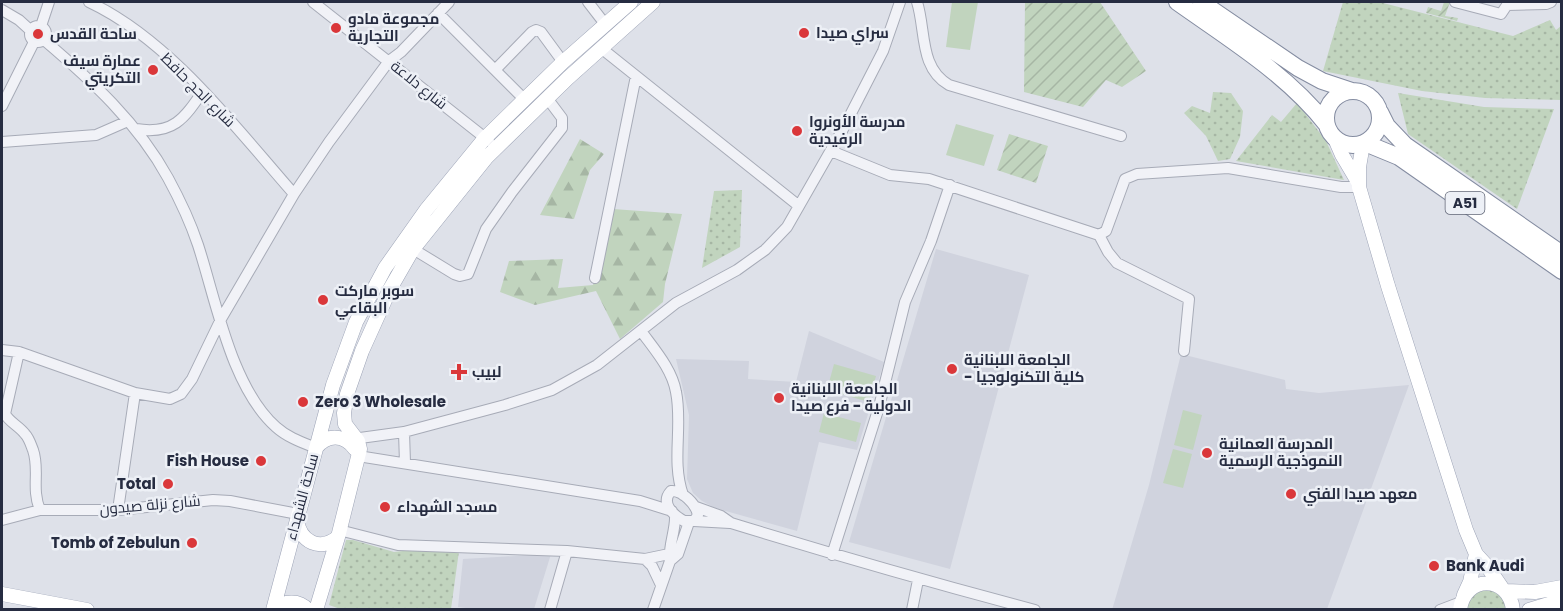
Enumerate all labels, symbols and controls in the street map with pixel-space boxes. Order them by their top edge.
place label: مجموعة مادو التجارية [348,8,439,46]
marker: مجموعة مادو التجارية [329,21,343,35]
place label: سراي صيدا [816,22,889,45]
place label: ساحة القدس [50,23,137,44]
marker: سراي صيدا [797,26,811,40]
marker: ساحة القدس [31,27,45,41]
street label: شارع الحج حافظ [156,48,240,132]
place label: عمارة سيف التكريتي [63,50,141,90]
street label: شارع دلاعة [386,55,452,115]
marker: عمارة سيف التكريتي [146,63,160,77]
place label: مدرسة الأونروا الرفيدية [809,111,905,149]
marker: مدرسة الأونروا الرفيدية [790,124,804,138]
road number: A51 [1446,192,1484,214]
place label: سوبر ماركت البقاعي [335,280,414,320]
marker: سوبر ماركت البقاعي [316,293,330,307]
place label: الجامعة اللبنانية - كلية التكنولوجيا [964,349,1084,387]
place label: لبيب [472,361,501,382]
marker: الجامعة اللبنانية - كلية التكنولوجيا [945,362,959,376]
marker: لبيب [450,363,468,381]
place label: الجامعة اللبنانية الدولية - فرع صيدا [791,378,911,416]
place label: Zero 3 Wholesale [315,391,446,412]
marker: الجامعة اللبنانية الدولية - فرع صيدا [772,391,786,405]
marker: Zero 3 Wholesale [296,395,310,409]
place label: المدرسة العمانية النموذجية الرسمية [1219,433,1343,471]
marker: المدرسة العمانية النموذجية الرسمية [1200,446,1214,460]
place label: Fish House [166,450,249,471]
street label: ساحة الشهداء [280,451,323,543]
marker: Fish House [254,454,268,468]
place label: Total [117,473,156,494]
marker: Total [161,477,175,491]
place label: معهد صيدا الفني [1303,483,1417,506]
marker: معهد صيدا الفني [1284,487,1298,501]
street label: شارع نزلة صيدون [99,490,201,520]
place label: مسجد الشهداء [397,496,497,517]
marker: مسجد الشهداء [378,500,392,514]
place label: Tomb of Zebulun [51,532,180,553]
marker: Tomb of Zebulun [185,536,199,550]
place label: Bank Audi [1446,555,1524,576]
marker: Bank Audi [1427,559,1441,573]

